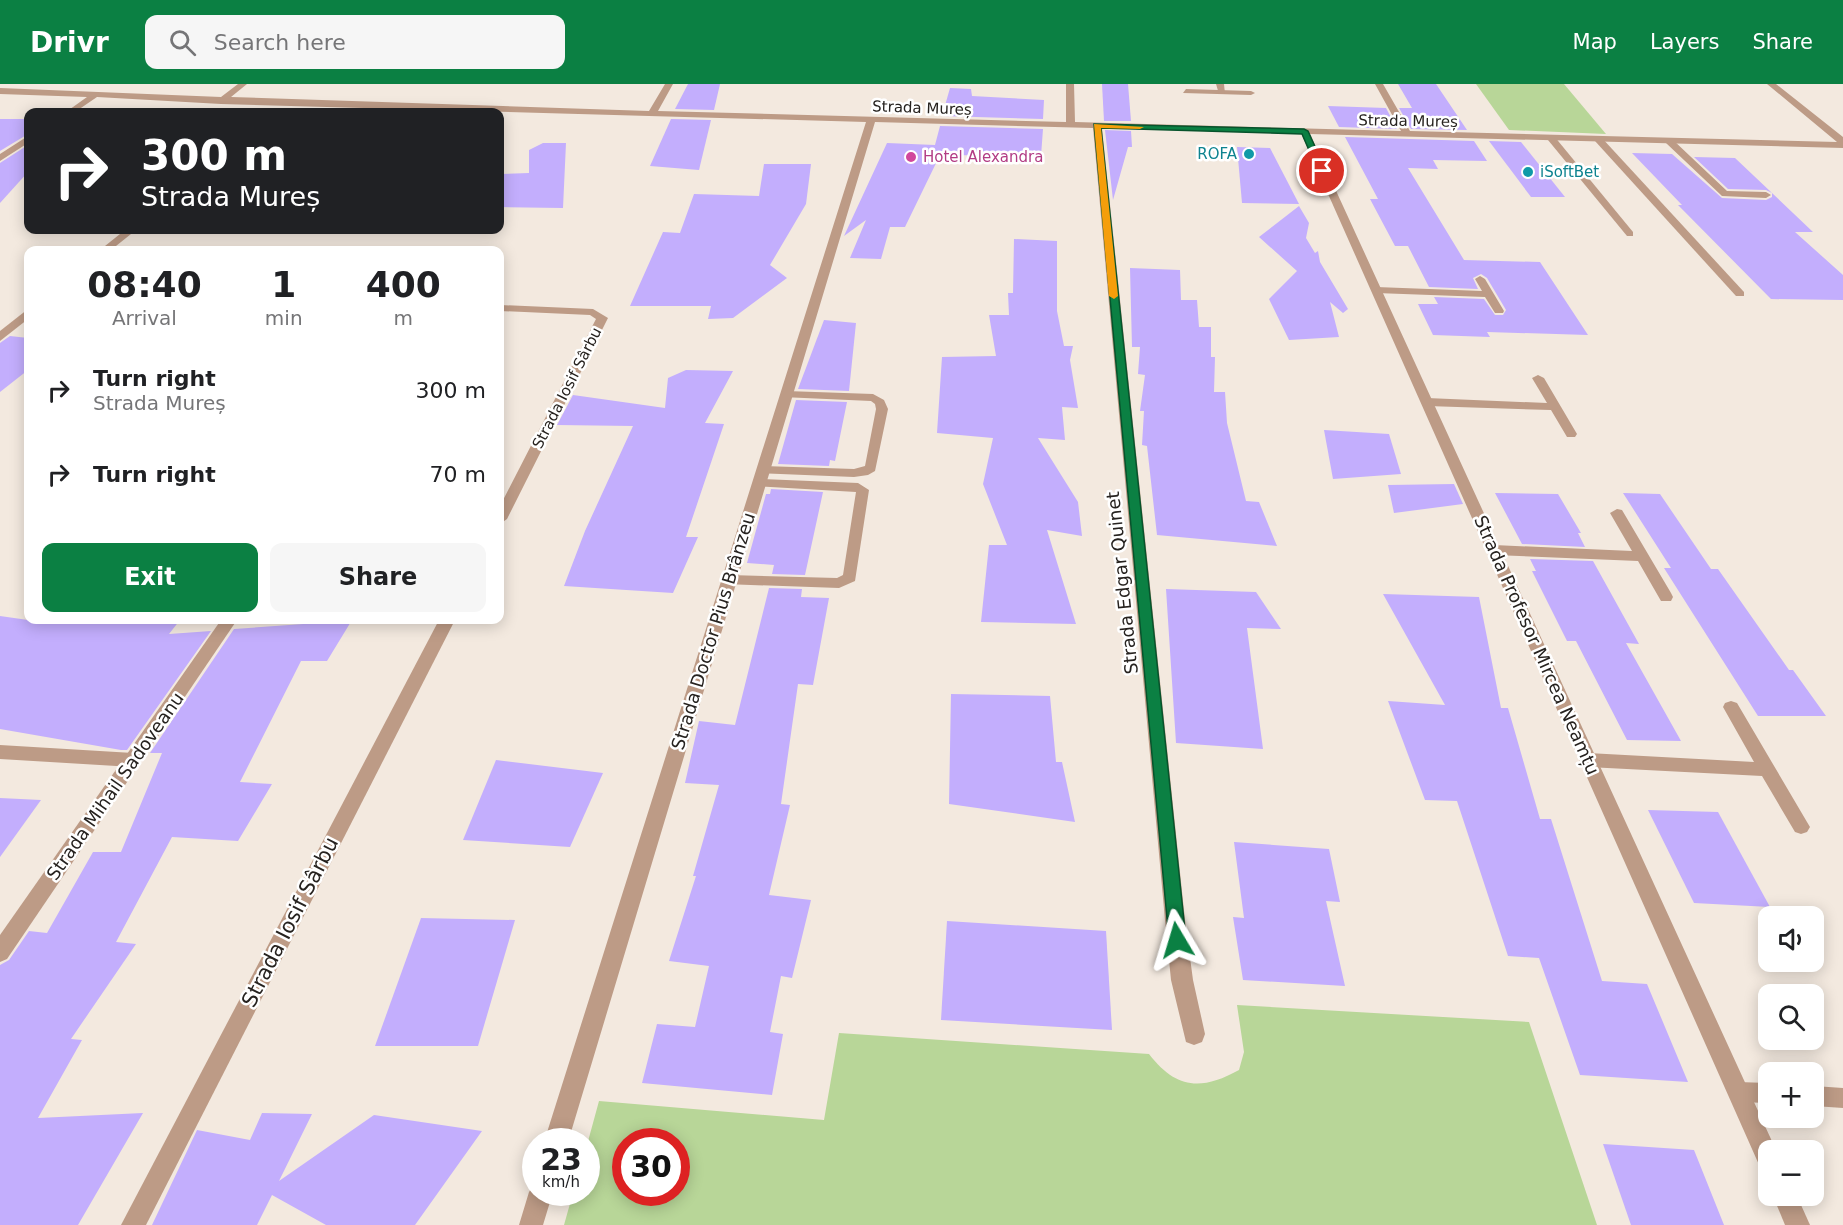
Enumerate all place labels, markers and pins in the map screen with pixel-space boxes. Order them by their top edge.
place label: ROFA [1197,145,1238,163]
pin [1296,145,1347,196]
marker: ROFA [1242,147,1256,161]
place label: Hotel Alexandra [923,148,1043,166]
marker: Hotel Alexandra [904,150,918,164]
place label: iSoftBet [1540,163,1599,181]
marker: iSoftBet [1521,165,1535,179]

